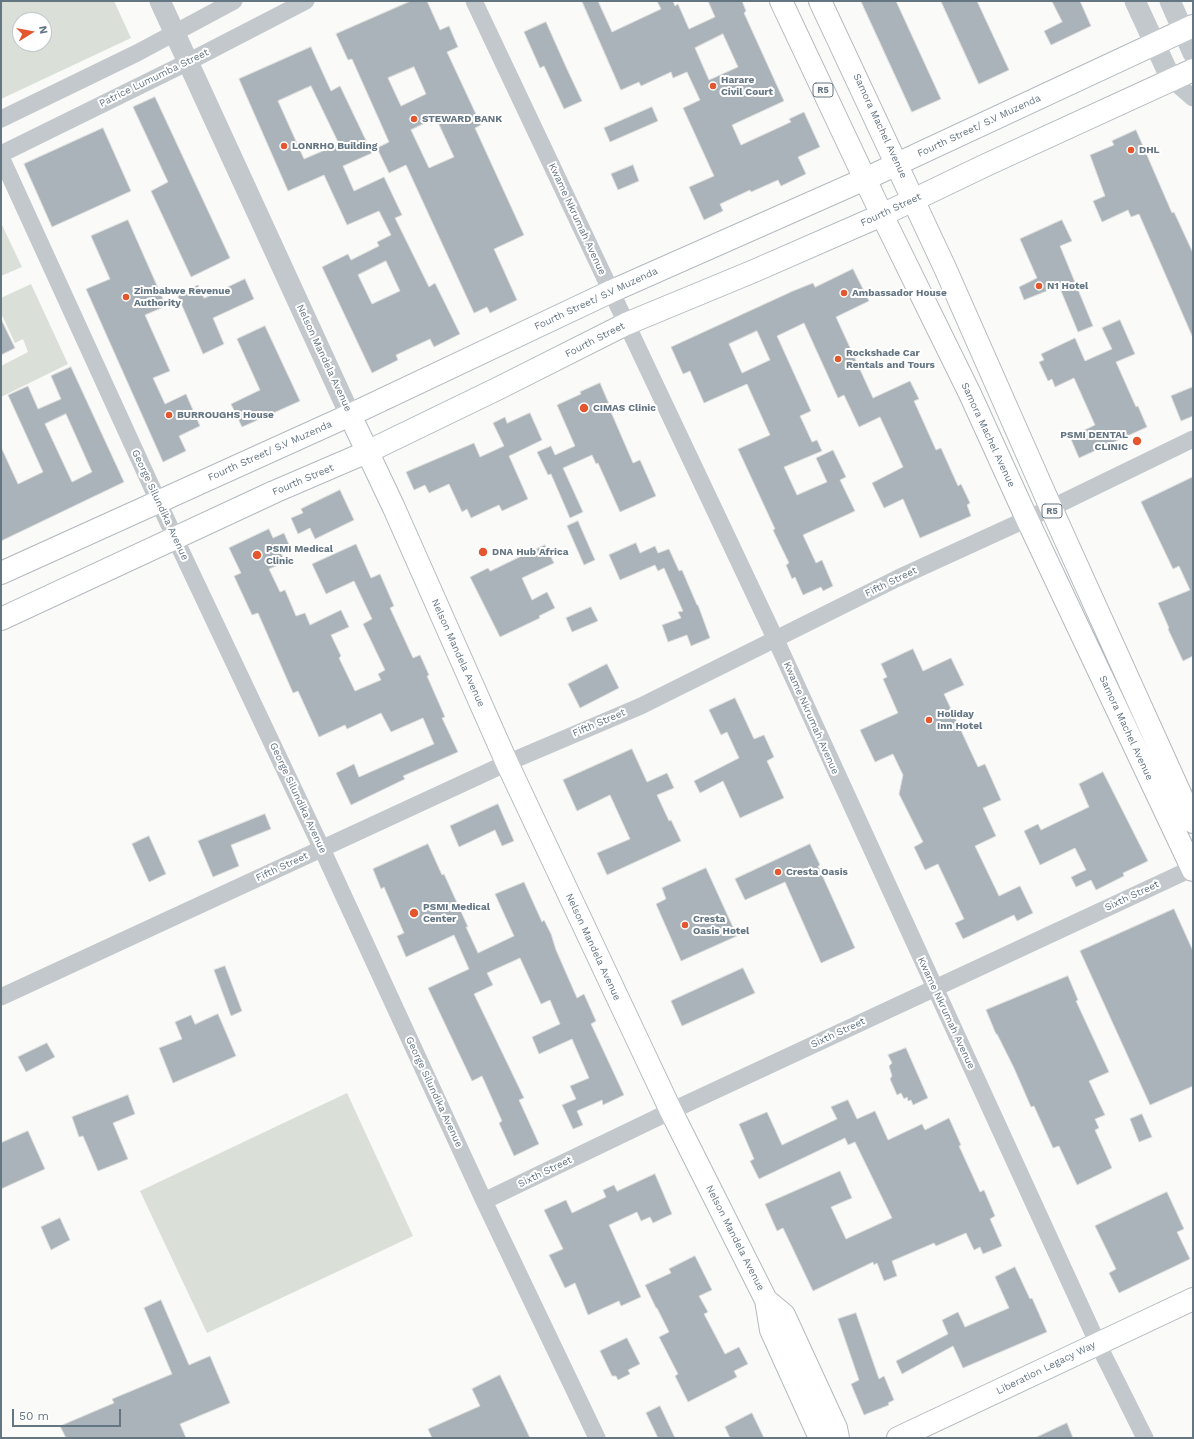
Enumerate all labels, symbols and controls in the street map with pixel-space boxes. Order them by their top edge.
north arrow [12,12,52,52]
text: N [36,25,50,35]
street label: Patrice Lumumba Street [97,46,211,110]
street label: Samora Machel Avenue [850,72,910,180]
place label: Harare Civil Court [721,74,773,98]
marker: Harare Civil Court [708,81,718,91]
road number: R5 [813,83,833,97]
street label: Fourth Street/ S.V Muzenda [915,92,1043,160]
place label: STEWARD BANK [422,113,502,125]
marker: STEWARD BANK [409,114,419,124]
place label: LONRHO Building [292,140,377,152]
marker: LONRHO Building [279,141,289,151]
place label: DHL [1139,144,1160,156]
marker: DHL [1126,145,1136,155]
street label: Kwame Nkrumah Avenue [546,161,608,277]
street label: Fourth Street [859,191,923,229]
street label: Fourth Street/ S.V Muzenda [532,265,660,333]
place label: N1 Hotel [1047,280,1088,292]
marker: N1 Hotel [1034,281,1044,291]
place label: Zimbabwe Revenue Authority [134,285,230,308]
place label: Ambassador House [852,287,947,299]
marker: Ambassador House [839,288,849,298]
marker: Zimbabwe Revenue Authority [121,292,131,302]
street label: Nelson Mandela Avenue [294,303,354,413]
street label: Fourth Street [563,320,627,360]
place label: Rockshade Car Rentals and Tours [846,347,935,370]
marker: Rockshade Car Rentals and Tours [833,354,843,364]
street label: Samora Machel Avenue [958,381,1018,489]
marker: CIMAS Clinic [578,402,590,414]
place label: CIMAS Clinic [593,402,656,414]
place label: BURROUGHS House [177,409,274,421]
marker: BURROUGHS House [164,410,174,420]
street label: Fourth Street/ S.V Muzenda [206,418,334,484]
place label: PSMI DENTAL CLINIC [1060,429,1128,452]
marker: PSMI DENTAL CLINIC [1131,435,1143,447]
street label: George Silundika Avenue [129,448,191,562]
street label: Fourth Street [271,462,335,498]
road number: R5 [1042,504,1062,518]
place label: PSMI Medical Clinic [266,543,333,566]
marker: DNA Hub Africa [477,546,489,558]
place label: DNA Hub Africa [492,546,568,558]
marker: PSMI Medical Clinic [251,549,263,561]
street label: Fifth Street [863,564,919,600]
street label: Nelson Mandela Avenue [429,597,487,709]
street label: Kwame Nkrumah Avenue [781,660,841,776]
street label: Samora Machel Avenue [1096,674,1156,782]
street label: Fifth Street [571,707,627,739]
place label: Holiday Inn Hotel [937,708,982,732]
marker: Holiday Inn Hotel [924,715,934,725]
street label: George Silundika Avenue [267,741,329,855]
street label: Fifth Street [254,850,310,884]
place label: Cresta Oasis [786,866,848,878]
marker: Cresta Oasis [773,867,783,877]
street label: Sixth Street [1103,878,1161,914]
street label: Nelson Mandela Avenue [563,892,623,1002]
place label: PSMI Medical Center [423,901,490,924]
marker: PSMI Medical Center [408,907,420,919]
place label: Cresta Oasis Hotel [693,913,749,936]
marker: Cresta Oasis Hotel [680,920,690,930]
street label: Kwame Nkrumah Avenue [915,955,977,1071]
street label: Sixth Street [809,1015,867,1051]
street label: George Silundika Avenue [403,1035,465,1149]
street label: Sixth Street [516,1154,574,1190]
street label: Nelson Mandela Avenue [703,1183,767,1293]
street label: Liberation Legacy Way [994,1339,1098,1397]
scale bar [14,1401,123,1427]
text: 50 m [19,1409,49,1423]

